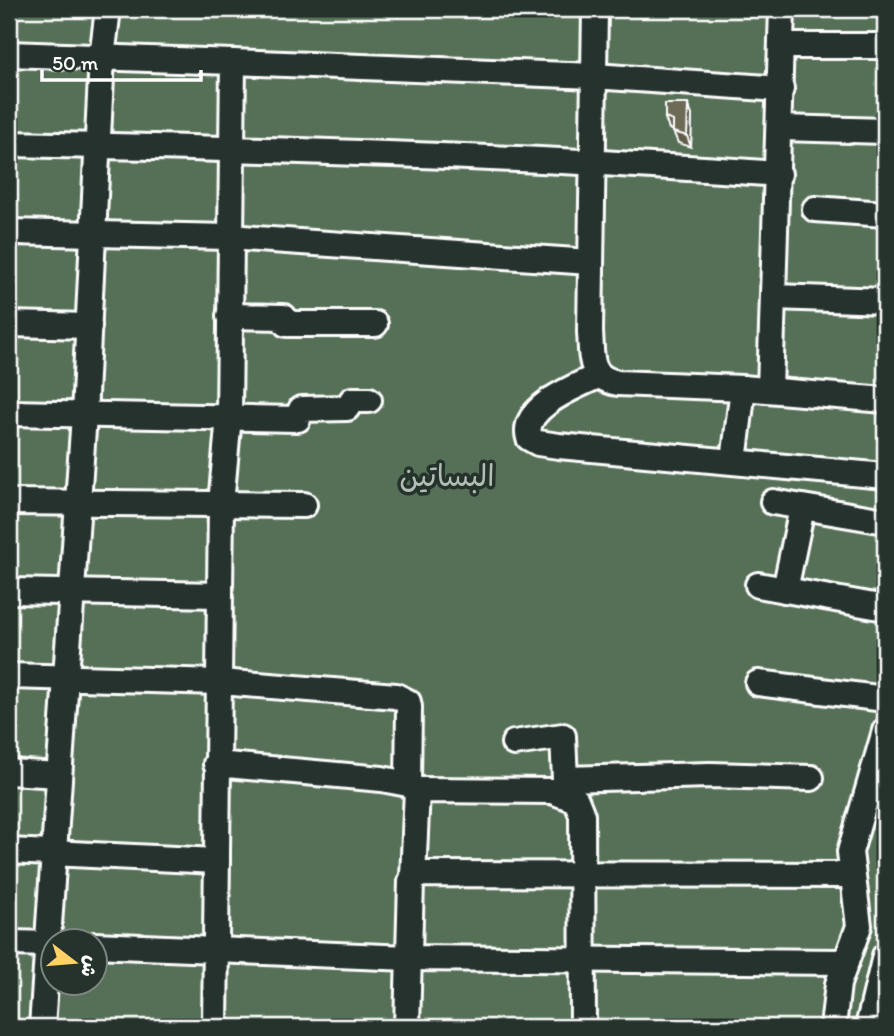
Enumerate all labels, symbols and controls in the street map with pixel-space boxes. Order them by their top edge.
scale bar [42,38,201,82]
text: 50 m [52,50,99,75]
park label: البساتين [399,457,495,494]
north arrow [38,928,108,998]
text: ش [76,953,104,980]

